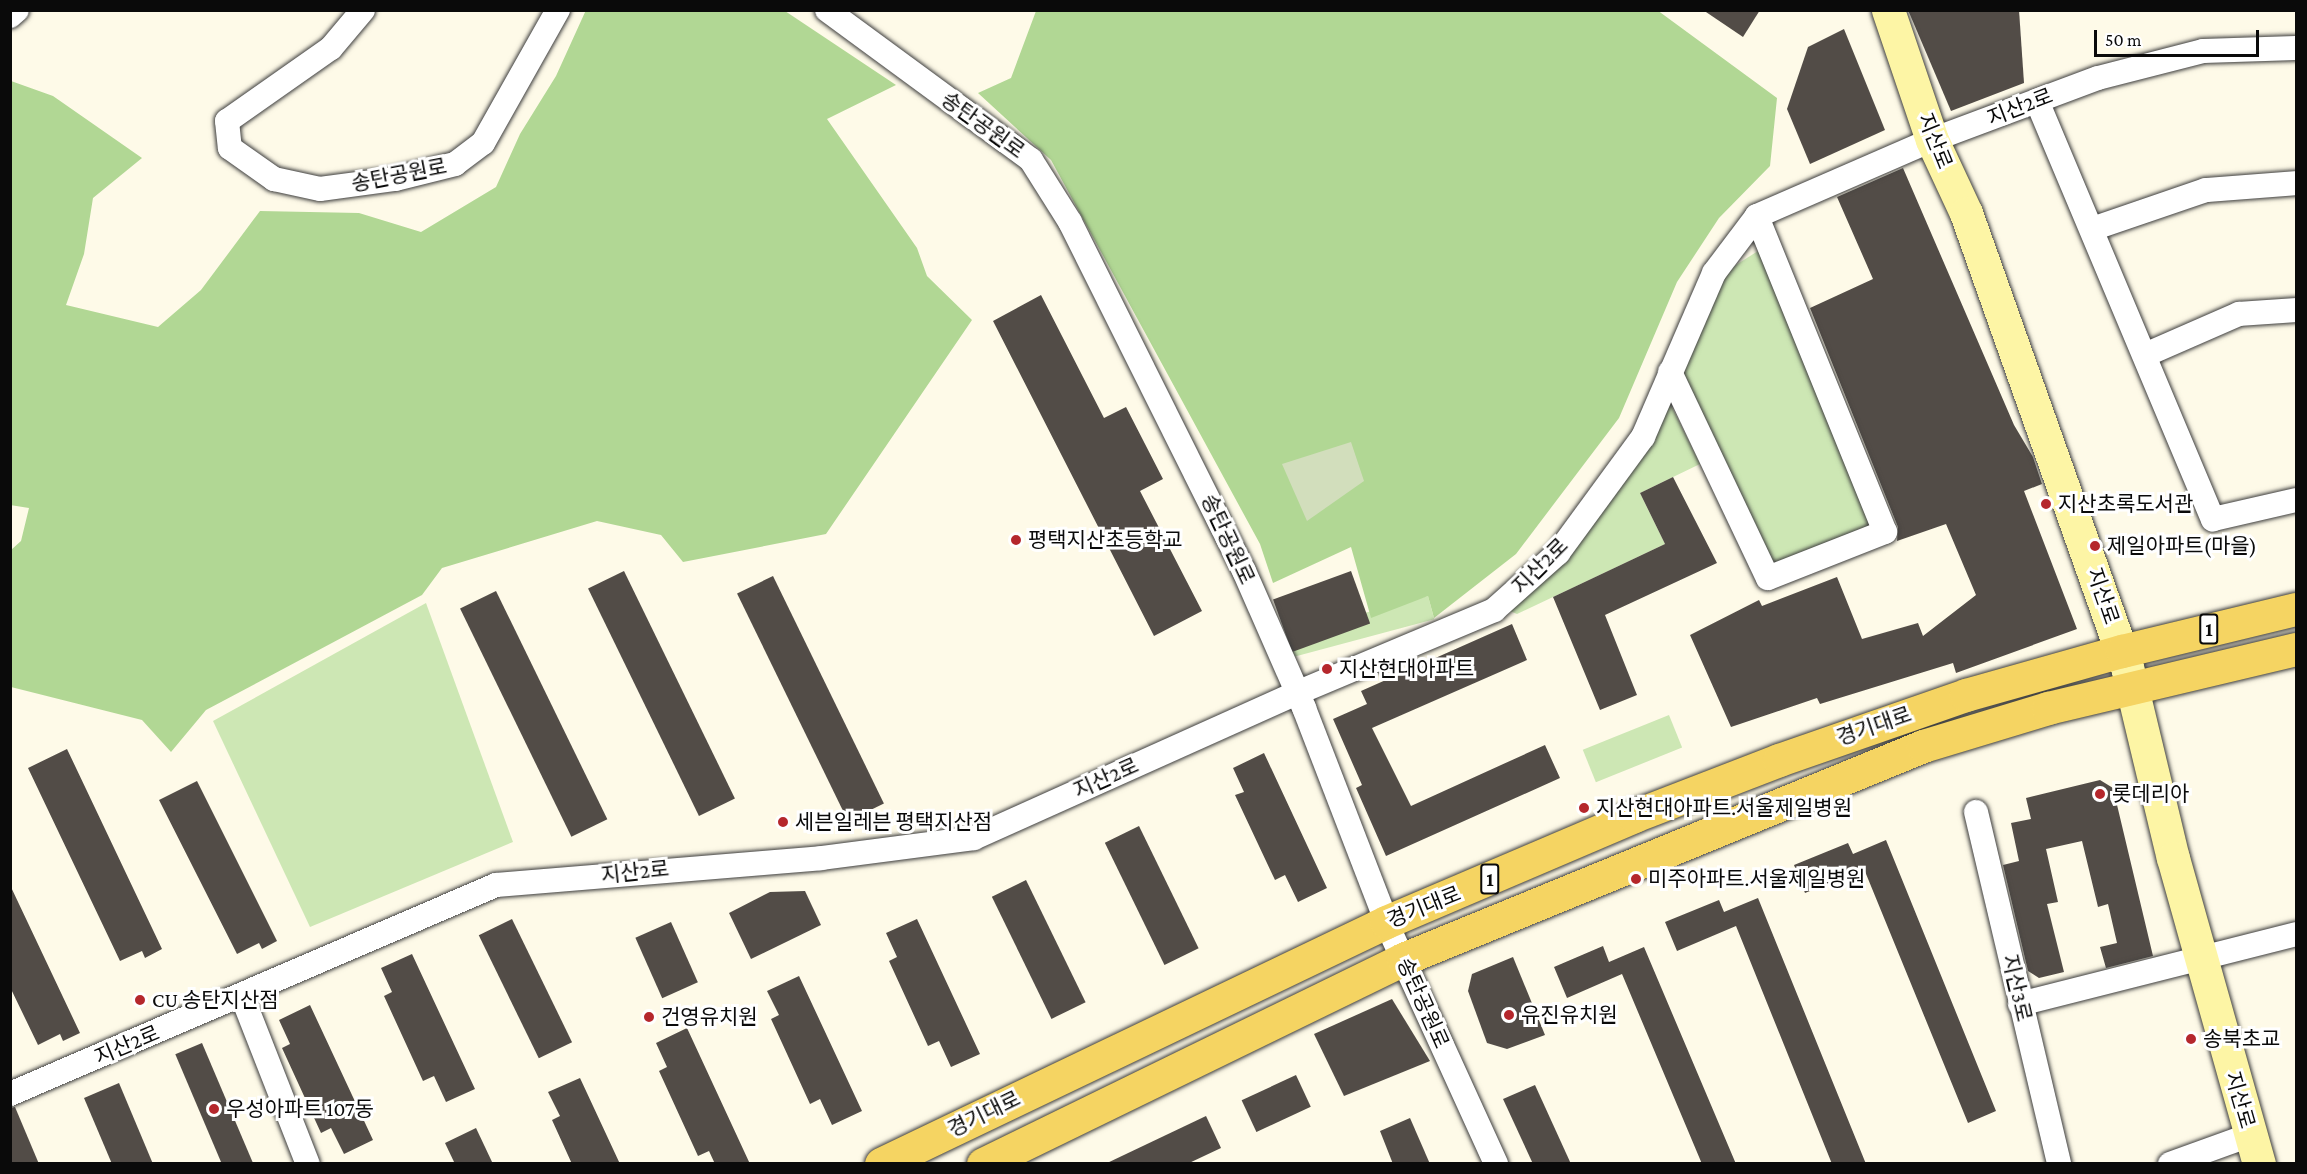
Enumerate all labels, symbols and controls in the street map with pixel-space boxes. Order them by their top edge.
scale bar [2097,18,2262,56]
text: 50 m [2105,30,2142,50]
street label: 지산2로 [1984,83,2056,131]
street label: 송탄공원로 [937,86,1029,164]
street label: 지산로 [1912,109,1958,173]
street label: 송탄공원로 [349,153,449,197]
street label: 송탄공원로 [1196,490,1260,588]
place label: 지산초록도서관 [2058,491,2193,517]
marker: 지산초록도서관 [2039,497,2053,511]
place label: 평택지산초등학교 [1028,527,1183,553]
marker: 평택지산초등학교 [1009,533,1023,547]
street label: 지산2로 [1507,533,1573,599]
place label: 제일아파트(마을) [2107,533,2257,559]
marker: 제일아파트(마을) [2088,539,2102,553]
street label: 지산로 [2082,564,2124,628]
road number: 1 [2198,612,2220,646]
place label: 지산현대아파트 [1339,656,1474,682]
marker: 지산현대아파트 [1320,662,1334,676]
street label: 경기대로 [1833,702,1915,750]
street label: 지산2로 [1070,753,1142,803]
place label: 롯데리아 [2112,781,2189,807]
marker: 롯데리아 [2093,787,2107,801]
place label: 지산현대아파트.서울제일병원 [1596,795,1852,821]
marker: 지산현대아파트.서울제일병원 [1577,801,1591,815]
place label: 세븐일레븐 평택지산점 [795,809,992,835]
marker: 세븐일레븐 평택지산점 [776,815,790,829]
street label: 지산2로 [600,856,670,888]
road number: 1 [1480,862,1500,896]
place label: 미주아파트.서울제일병원 [1648,866,1865,892]
marker: 미주아파트.서울제일병원 [1629,872,1643,886]
street label: 경기대로 [1383,881,1465,933]
street label: 지산3로 [1997,952,2037,1024]
street label: 송탄공원로 [1392,954,1454,1052]
place label: CU 송탄지산점 [152,987,279,1013]
marker: CU 송탄지산점 [133,993,147,1007]
place label: 유진유치원 [1521,1002,1618,1028]
place label: 건영유치원 [661,1004,758,1030]
marker: 유진유치원 [1502,1008,1516,1022]
marker: 건영유치원 [642,1010,656,1024]
street label: 지산2로 [91,1020,163,1070]
place label: 송북초교 [2203,1026,2280,1052]
marker: 송북초교 [2184,1032,2198,1046]
street label: 지산로 [2220,1069,2260,1131]
street label: 경기대로 [944,1086,1024,1142]
place label: 우성아파트 107동 [226,1096,374,1122]
marker: 우성아파트 107동 [207,1102,221,1116]

